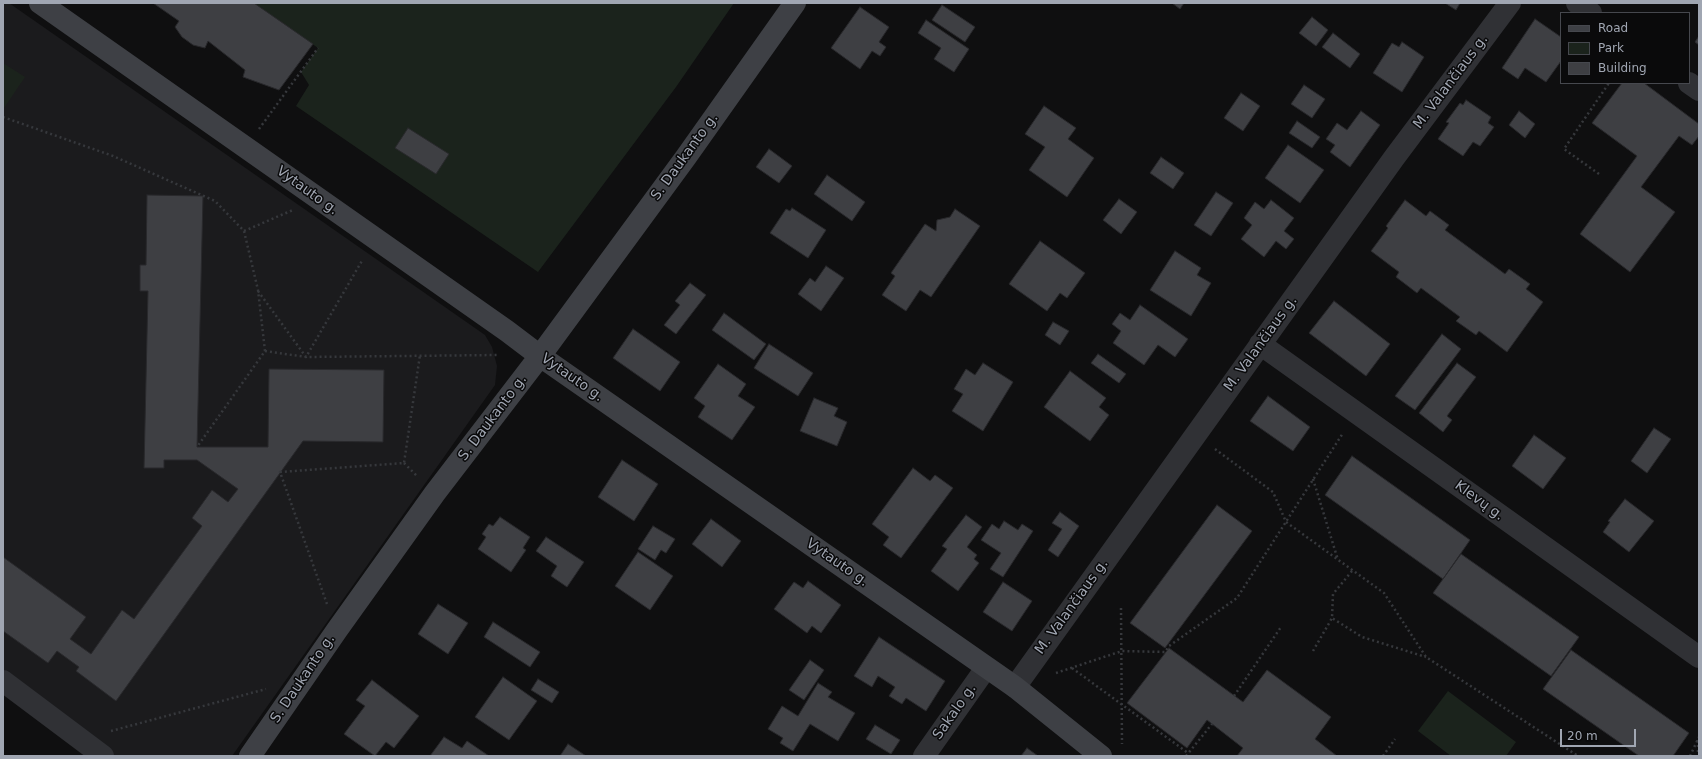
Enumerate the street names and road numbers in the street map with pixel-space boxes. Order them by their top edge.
street label: M. Valančiaus g. [1410,32,1492,132]
street label: S. Daukanto g. [648,110,722,204]
street label: Vytauto g. [273,163,341,219]
street label: M. Valančiaus g. [1221,293,1301,395]
street label: Vytauto g. [538,350,606,406]
street label: S. Daukanto g. [455,372,531,464]
street label: Klevų g. [1451,478,1507,524]
street label: Vytauto g. [803,535,871,591]
street label: M. Valančiaus g. [1032,556,1112,658]
street label: S. Daukanto g. [267,632,339,726]
street label: Sakalo g. [930,681,980,743]

